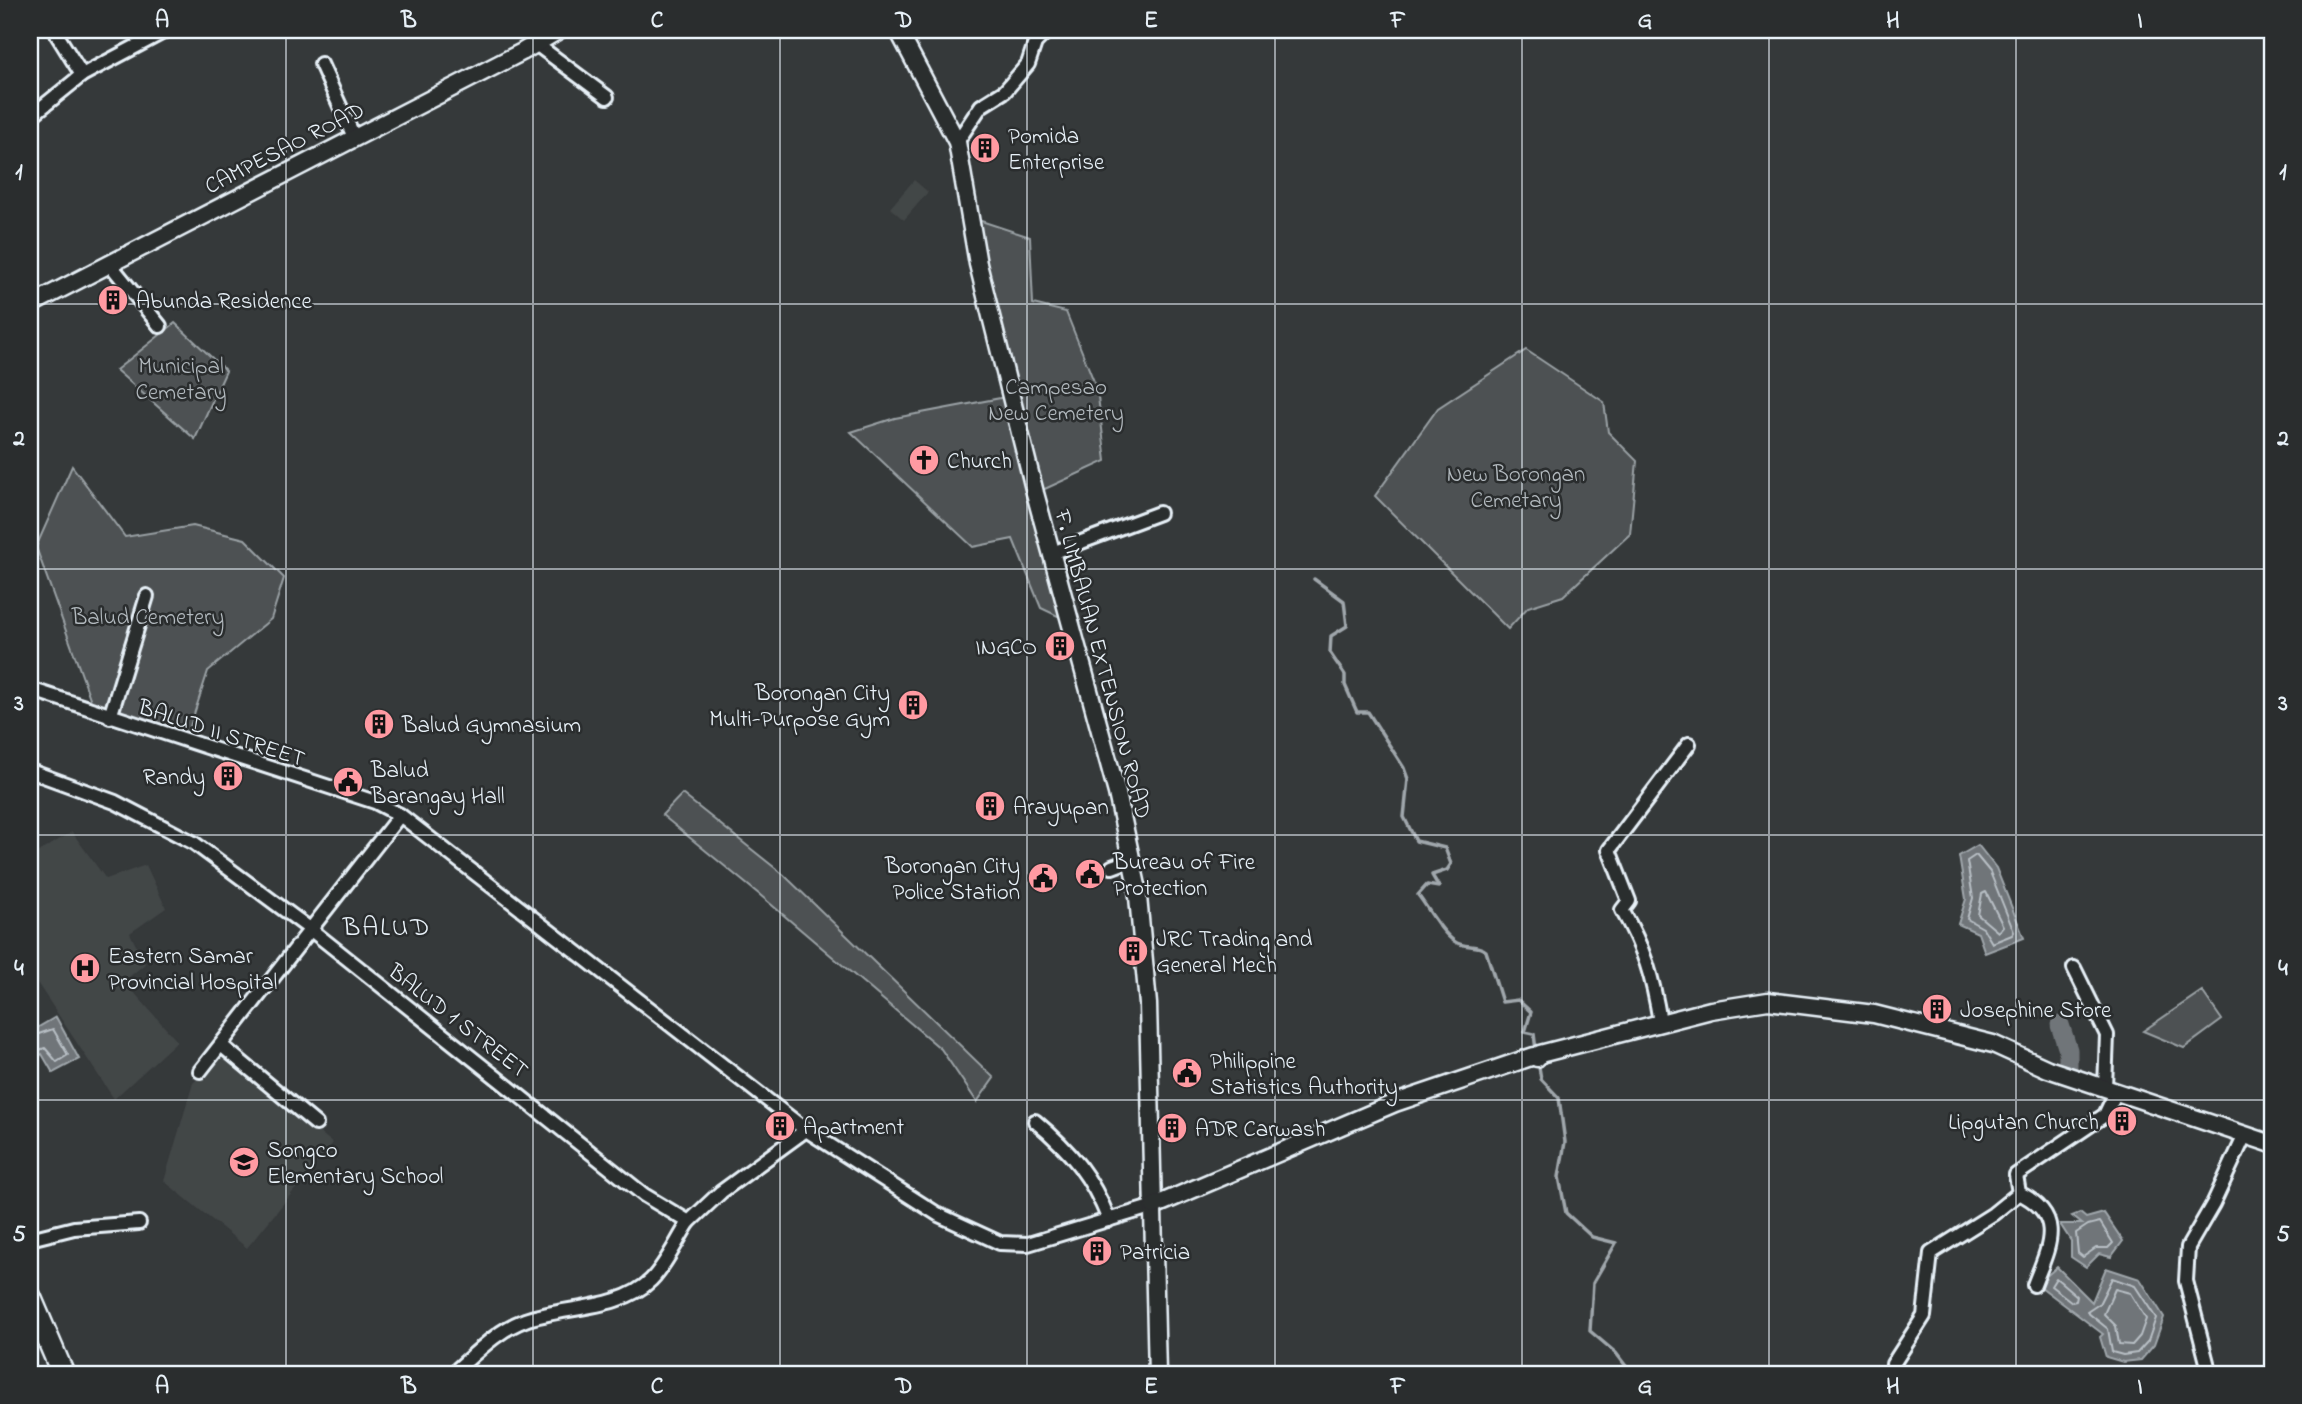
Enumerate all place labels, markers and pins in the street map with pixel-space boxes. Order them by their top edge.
place label: Pomida Enterprise [1008,121,1105,180]
building icon: Pomida Enterprise [968,131,1002,165]
building icon: Abunda Residence [96,283,130,317]
place label: Abunda Residence [136,286,312,319]
church icon: Church [907,443,941,477]
place label: Church [947,446,1012,479]
building icon: INGCO [1043,629,1077,663]
place label: INGCO [975,632,1037,665]
place label: Borongan City Multi-Purpose Gym [709,678,890,739]
building icon: Borongan City Multi-Purpose Gym [896,688,930,722]
building icon: Balud Gymnasium [362,707,396,741]
place label: Balud Gymnasium [401,710,581,745]
place label: Balud Barangay Hall [370,755,505,816]
building icon: Randy [211,759,245,793]
place label: Randy [143,762,205,797]
public building icon: Balud Barangay Hall [331,765,365,799]
building icon: Arayupan [973,789,1007,823]
place label: Arayupan [1013,792,1109,827]
place label: Bureau of Fire Protection [1112,847,1256,906]
place label: Borongan City Police Station [884,851,1020,910]
public building icon: Bureau of Fire Protection [1073,857,1107,891]
public building icon: Borongan City Police Station [1026,861,1060,895]
place label: JRC Trading and General Mech [1156,924,1313,983]
building icon: JRC Trading and General Mech [1116,934,1150,968]
place label: Eastern Samar Provincial Hospital [108,941,277,1000]
hospital icon: Eastern Samar Provincial Hospital [68,951,102,985]
building icon: Josephine Store [1920,992,1954,1026]
place label: Josephine Store [1960,995,2112,1028]
place label: Philippine Statistics Authority [1210,1046,1398,1107]
public building icon: Philippine Statistics Authority [1170,1056,1204,1090]
building icon: Lipgutan Church [2105,1104,2139,1138]
place label: Lipgutan Church [1948,1107,2099,1141]
building icon: Apartment [763,1109,797,1143]
building icon: ADR Carwash [1155,1111,1189,1145]
place label: Apartment [803,1112,904,1145]
place label: ADR Carwash [1195,1114,1325,1147]
place label: Songco Elementary School [267,1135,443,1196]
school or university icon: Songco Elementary School [227,1145,261,1179]
building icon: Patricia [1080,1234,1114,1268]
place label: Patricia [1120,1237,1190,1270]

